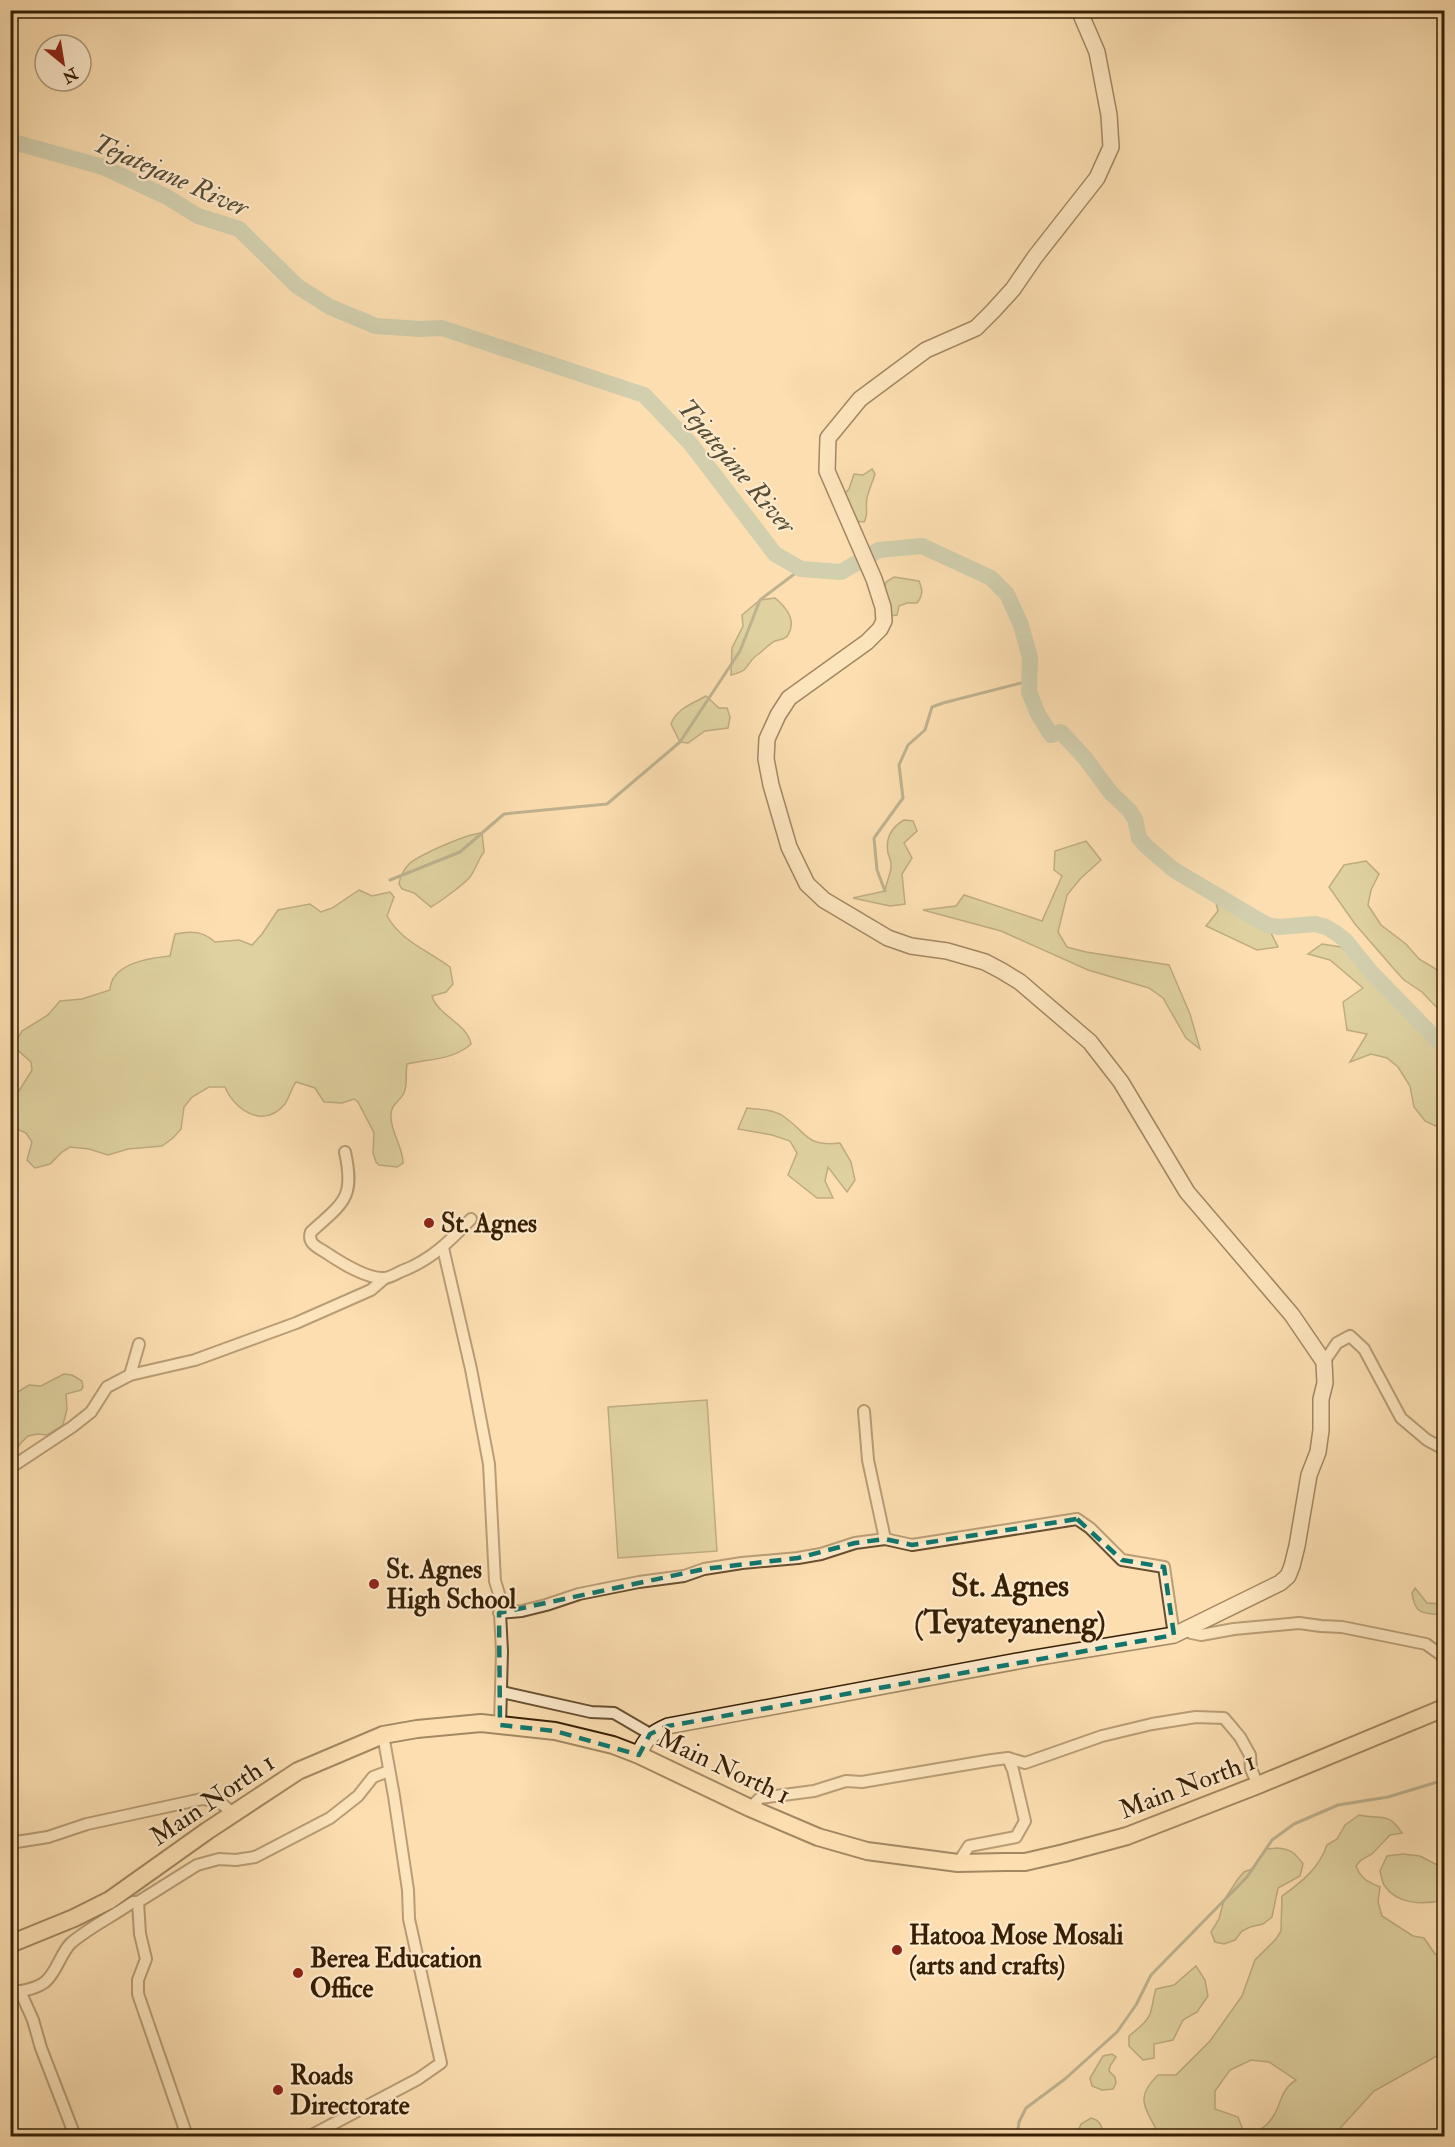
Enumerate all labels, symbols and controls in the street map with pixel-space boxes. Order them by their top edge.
north arrow [33,33,93,93]
text: N [58,62,82,88]
water label: Tejatejane River [88,127,255,225]
water label: Tejatejane River [670,392,804,542]
place label: St. Agnes [441,1208,537,1241]
marker: St. Agnes [422,1216,436,1230]
place label: St. Agnes High School [386,1554,517,1617]
district label: St. Agnes (Teyateyaneng) [914,1566,1106,1643]
marker: St. Agnes High School [367,1577,381,1591]
street label: Main North 1 [652,1722,795,1812]
street label: Main North 1 [1115,1745,1260,1827]
street label: Main North 1 [144,1747,281,1853]
place label: Hatooa Mose Mosali (arts and crafts) [909,1920,1123,1982]
place label: Berea Education Office [310,1943,482,2005]
marker: Hatooa Mose Mosali (arts and crafts) [890,1943,904,1957]
marker: Berea Education Office [291,1966,305,1980]
place label: Roads Directorate [290,2060,410,2122]
marker: Roads Directorate [271,2083,285,2097]

